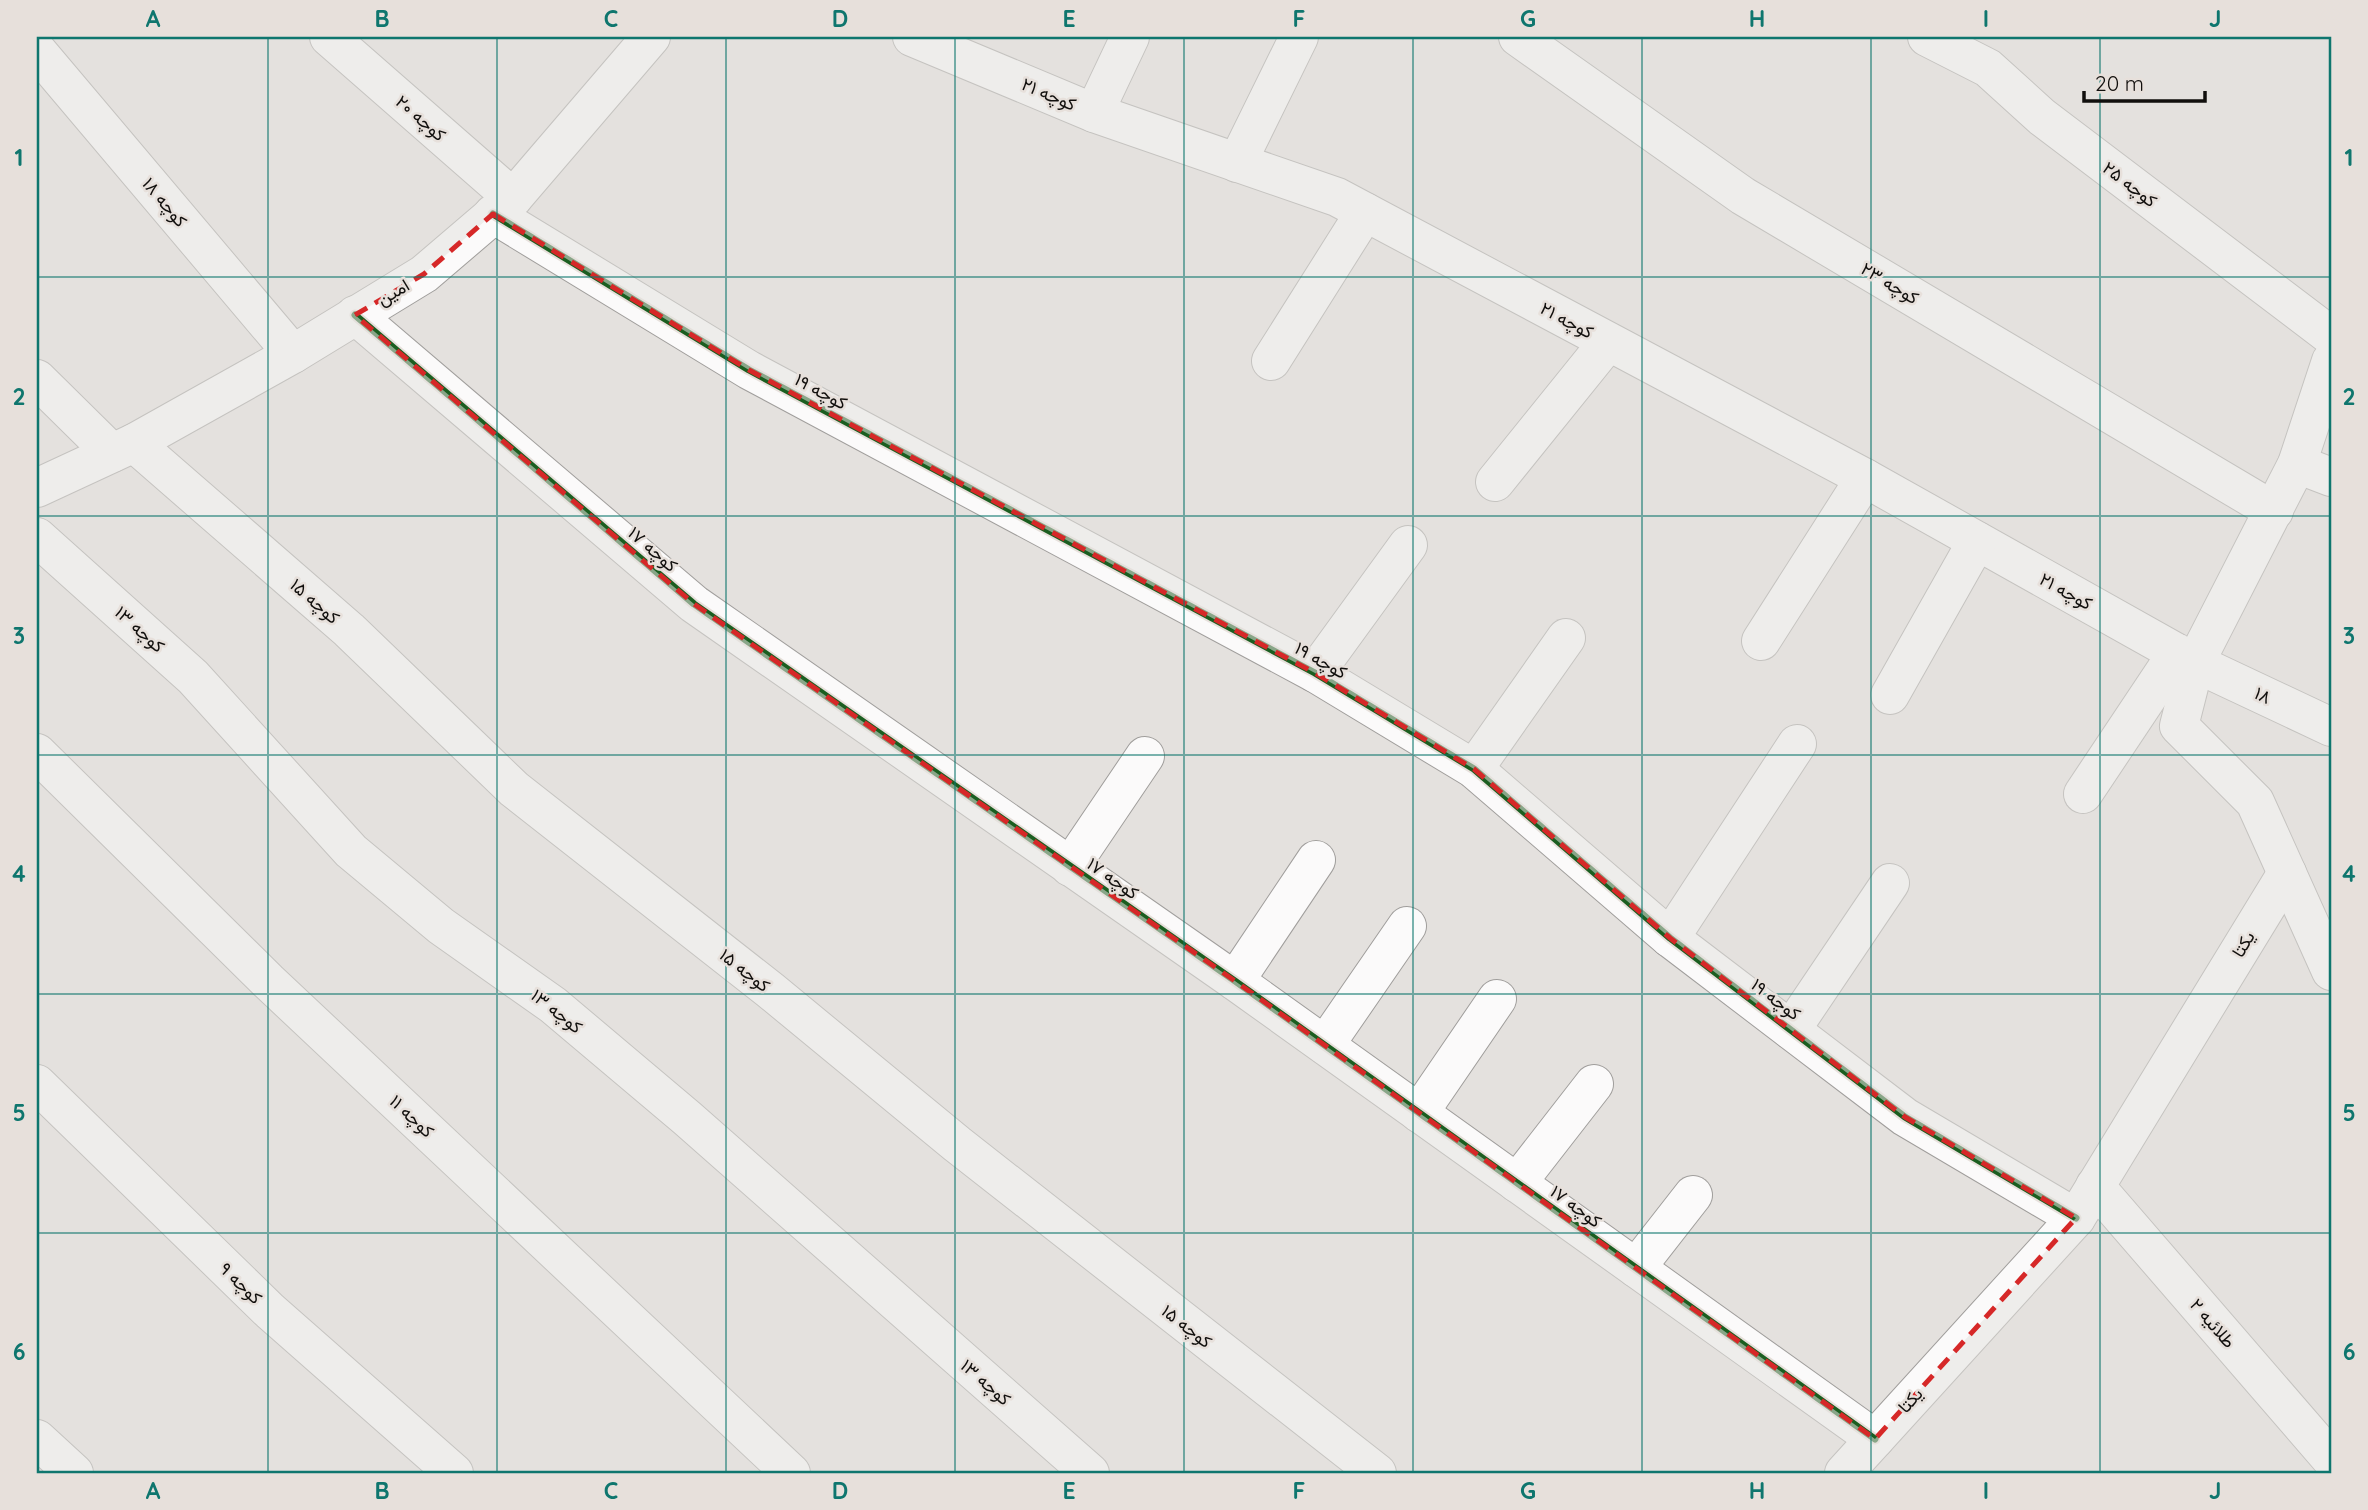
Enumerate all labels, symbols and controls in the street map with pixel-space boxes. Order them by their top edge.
text: A [146,4,161,33]
text: B [374,4,390,33]
text: C [604,4,618,33]
text: D [832,4,848,33]
text: E [1062,4,1076,33]
text: F [1293,4,1305,33]
text: G [1520,4,1536,33]
text: H [1749,4,1765,33]
text: I [1983,4,1989,33]
text: J [2209,4,2221,33]
scale bar [2084,60,2205,104]
text: 20 m [2095,70,2144,96]
street label: کوچه ۲۱ [1018,72,1080,117]
street label: کوچه ۲۰ [390,90,451,147]
text: 1 [15,143,23,172]
text: 1 [2345,143,2353,172]
street label: کوچه ۲۵ [2098,156,2162,213]
street label: کوچه ۱۸ [137,172,192,232]
street label: کوچه ۲۳ [1856,257,1923,310]
street label: امین [373,273,413,311]
street label: کوچه ۲۱ [1536,296,1598,344]
street label: کوچه ۱۹ [790,368,851,415]
text: 2 [12,382,26,411]
text: 2 [2342,382,2356,411]
street label: کوچه ۱۷ [623,521,682,577]
street label: کوچه ۲۱ [2035,567,2096,616]
street label: کوچه ۱۵ [285,573,344,630]
street label: کوچه ۱۳ [110,601,170,658]
text: 3 [13,621,25,650]
text: 3 [2343,621,2355,650]
street label: کوچه ۱۹ [1290,636,1351,685]
street label: ۱۸ [2251,681,2275,709]
street label: کوچه ۱۷ [1082,852,1143,905]
text: 4 [12,859,26,888]
text: 4 [2342,859,2356,888]
street label: یکتا [2226,927,2260,961]
street label: کوچه ۱۵ [714,943,775,998]
street label: کوچه ۱۹ [1746,973,1805,1026]
street label: کوچه ۱۳ [526,984,587,1039]
street label: کوچه ۱۱ [384,1090,439,1143]
text: 5 [12,1098,26,1127]
text: 5 [2342,1098,2356,1127]
street label: کوچه ۱۷ [1545,1180,1606,1233]
street label: کوچه ۹ [214,1257,267,1310]
street label: طلائیه ۲ [2185,1293,2241,1353]
street label: کوچه ۱۵ [1156,1299,1217,1354]
text: 6 [13,1337,25,1366]
text: 6 [2343,1337,2355,1366]
street label: کوچه ۱۳ [955,1354,1016,1411]
street label: یکتا [1893,1382,1927,1418]
text: A [146,1476,161,1505]
text: B [374,1476,390,1505]
text: C [604,1476,618,1505]
text: D [832,1476,848,1505]
text: E [1062,1476,1076,1505]
text: F [1293,1476,1305,1505]
text: G [1520,1476,1536,1505]
text: H [1749,1476,1765,1505]
text: I [1983,1476,1989,1505]
text: J [2209,1476,2221,1505]

